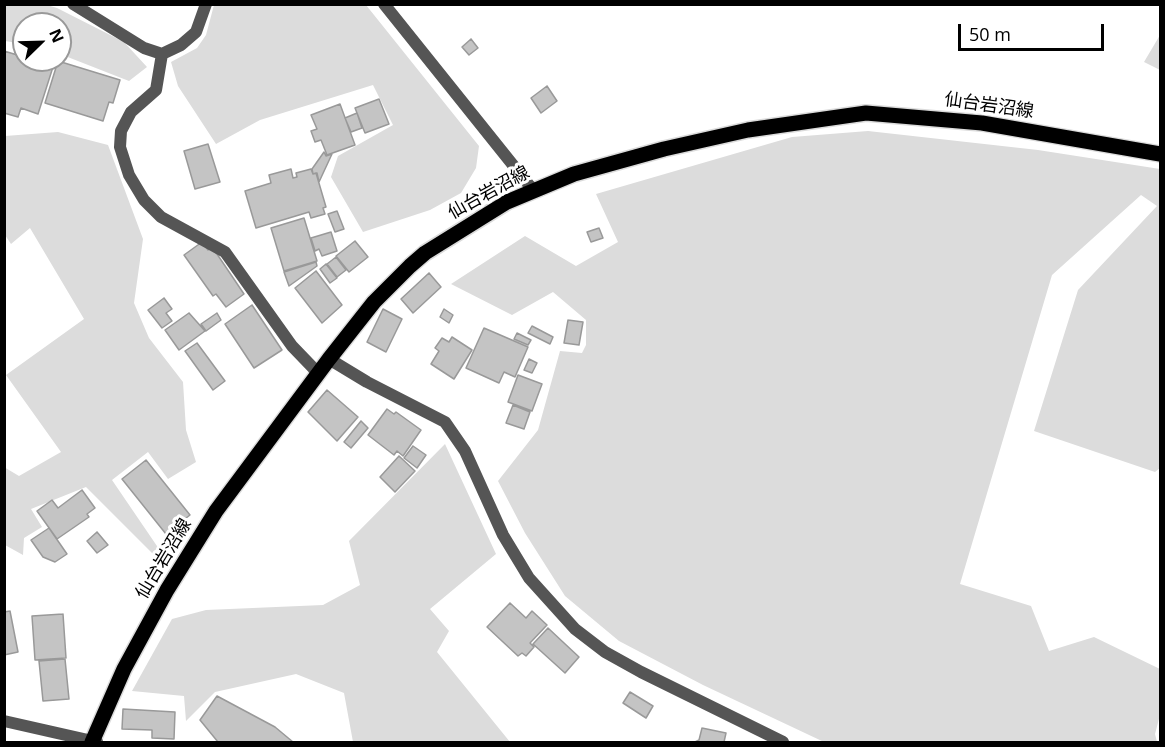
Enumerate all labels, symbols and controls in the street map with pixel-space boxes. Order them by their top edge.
north arrow [12,12,72,72]
scale bar [961,12,1106,50]
text: 50 m [969,22,1011,46]
text: N [44,25,69,46]
street label: 仙台岩沼線 [943,89,1035,123]
street label: 仙台岩沼線 [444,162,534,224]
street label: 仙台岩沼線 [132,515,196,603]

